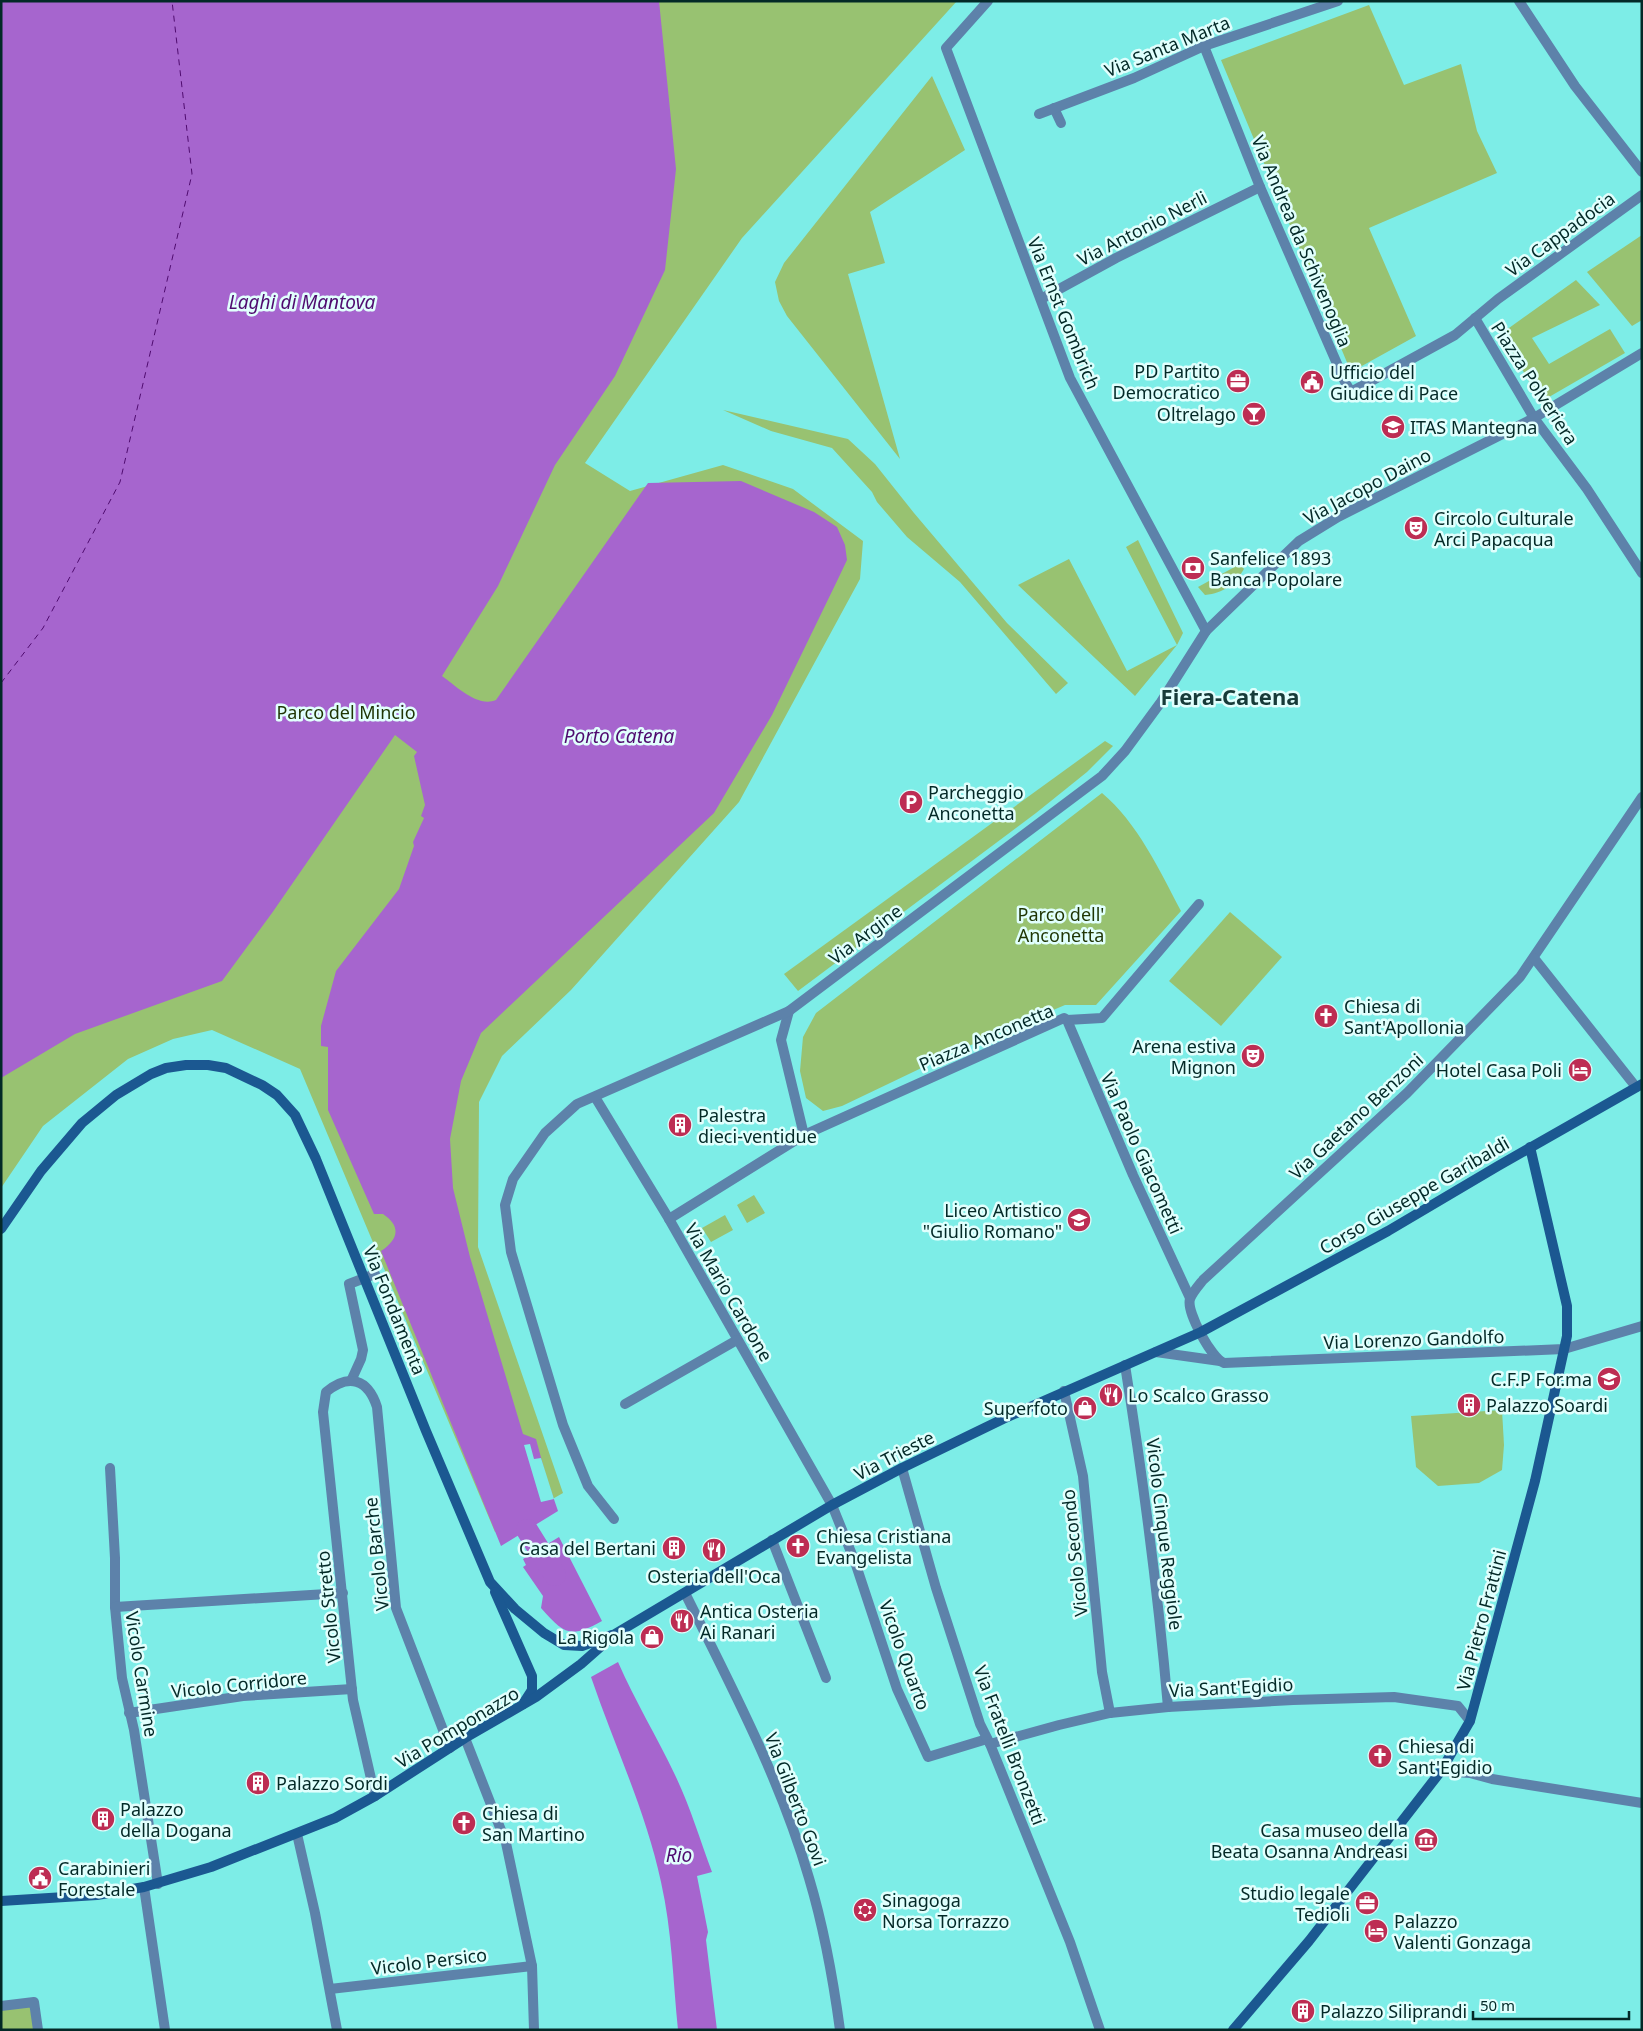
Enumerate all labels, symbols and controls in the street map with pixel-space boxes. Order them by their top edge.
street label: Via Santa Marta [1101,10,1233,82]
street label: Via Andrea da Schivenoglia [1246,131,1358,351]
street label: Via Antonio Nerli [1073,185,1211,271]
street label: Via Cappadocia [1501,186,1619,282]
street label: Via Ernst Gombrich [1022,233,1106,393]
water label: Laghi di Mantova [229,289,376,315]
street label: Piazza Polveriera [1486,317,1584,449]
place label: PD Partito Democratico [1113,359,1220,404]
place label: Ufficio del Giudice di Pace [1330,360,1458,405]
office icon: PD Partito Democratico [1225,368,1251,394]
public building icon: Ufficio del Giudice di Pace [1299,369,1325,395]
bar icon: Oltrelago [1241,401,1267,427]
place label: Oltrelago [1157,402,1236,426]
school or university icon: ITAS Mantegna [1380,414,1406,440]
place label: ITAS Mantegna [1410,415,1537,439]
street label: Via Jacopo Daino [1299,442,1435,530]
place label: Circolo Culturale Arci Papacqua [1434,506,1574,551]
theatre icon: Circolo Culturale Arci Papacqua [1403,515,1429,541]
place label: Sanfelice 1893 Banca Popolare [1210,546,1342,591]
bank icon: Sanfelice 1893 Banca Popolare [1180,555,1206,581]
district label: Fiera-Catena [1161,681,1299,711]
park label: Parco del Mincio [276,700,416,724]
water label: Porto Catena [564,723,674,749]
place label: Parcheggio Anconetta [928,780,1024,825]
parking icon: Parcheggio Anconetta [898,789,924,815]
street label: Via Argine [823,899,907,969]
park label: Parco dell' Anconetta [1018,902,1104,947]
place label: Chiesa di Sant'Apollonia [1344,994,1464,1039]
street label: Piazza Anconetta [915,998,1057,1076]
church icon: Chiesa di Sant'Apollonia [1313,1003,1339,1029]
place label: Arena estiva Mignon [1132,1034,1236,1079]
theatre icon: Arena estiva Mignon [1240,1043,1266,1069]
street label: Via Gaetano Benzoni [1284,1048,1428,1184]
hotel icon: Hotel Casa Poli [1567,1057,1593,1083]
place label: Hotel Casa Poli [1436,1058,1562,1082]
street label: Via Paolo Giacometti [1096,1068,1188,1238]
place label: Palestra dieci-ventidue [698,1103,817,1148]
building icon: Palestra dieci-ventidue [667,1112,693,1138]
street label: Corso Giuseppe Garibaldi [1315,1131,1513,1259]
place label: Liceo Artistico "Giulio Romano" [923,1198,1062,1243]
school or university icon: Liceo Artistico "Giulio Romano" [1066,1207,1092,1233]
street label: Via Mario Cardone [680,1218,778,1366]
street label: Via Fondamenta [358,1242,432,1378]
street label: Via Lorenzo Gandolfo [1323,1324,1505,1354]
school or university icon: C.F.P For.ma [1596,1366,1622,1392]
place label: C.F.P For.ma [1491,1367,1592,1391]
restaurant icon: Lo Scalco Grasso [1098,1382,1124,1408]
place label: Lo Scalco Grasso [1128,1383,1269,1407]
building icon: Palazzo Soardi [1456,1392,1482,1418]
place label: Palazzo Soardi [1486,1393,1608,1417]
shop icon: Superfoto [1072,1395,1098,1421]
place label: Superfoto [984,1396,1068,1420]
street label: Via Trieste [850,1425,938,1485]
street label: Vicolo Cinque Reggiole [1141,1437,1189,1631]
street label: Vicolo Secondo [1055,1488,1093,1618]
street label: Vicolo Barche [358,1496,394,1612]
place label: Chiesa Cristiana Evangelista [816,1524,951,1569]
church icon: Chiesa Cristiana Evangelista [785,1533,811,1559]
building icon: Casa del Bertani [661,1535,687,1561]
place label: Casa del Bertani [519,1536,656,1560]
restaurant icon: Osteria dell'Oca [701,1537,727,1563]
street label: Via Pietro Frattini [1451,1547,1511,1693]
street label: Vicolo Stretto [310,1550,346,1664]
place label: Osteria dell'Oca [647,1564,781,1588]
street label: Vicolo Quarto [874,1597,936,1713]
place label: Antica Osteria Ai Ranari [700,1599,819,1644]
restaurant icon: Antica Osteria Ai Ranari [669,1608,695,1634]
street label: Vicolo Carmine [120,1609,164,1739]
shop icon: La Rigola [639,1624,665,1650]
place label: La Rigola [557,1625,634,1649]
street label: Via Fratelli Bronzetti [969,1662,1051,1828]
street label: Vicolo Corridore [170,1665,308,1703]
street label: Via Sant'Egidio [1168,1672,1294,1702]
street label: Via Pomponazzo [391,1681,523,1773]
street label: Via Gilberto Govi [760,1729,832,1869]
place label: Chiesa di Sant'Egidio [1398,1734,1492,1779]
church icon: Chiesa di Sant'Egidio [1367,1743,1393,1769]
building icon: Palazzo Sordi [245,1770,271,1796]
place label: Palazzo Sordi [276,1771,388,1795]
place label: Palazzo della Dogana [120,1797,232,1842]
place label: Chiesa di San Martino [482,1801,585,1846]
building icon: Palazzo della Dogana [90,1806,116,1832]
church icon: Chiesa di San Martino [451,1810,477,1836]
place label: Casa museo della Beata Osanna Andreasi [1211,1818,1408,1863]
museum icon: Casa museo della Beata Osanna Andreasi [1413,1827,1439,1853]
water label: Rio [666,1842,692,1868]
place label: Carabinieri Forestale [58,1856,150,1901]
public building icon: Carabinieri Forestale [27,1865,53,1891]
place label: Studio legale Tedioli [1240,1881,1350,1926]
place label: Sinagoga Norsa Torrazzo [882,1888,1009,1933]
office icon: Studio legale Tedioli [1354,1890,1380,1916]
synagogue icon: Sinagoga Norsa Torrazzo [852,1897,878,1923]
place label: Palazzo Valenti Gonzaga [1394,1909,1531,1954]
hotel icon: Palazzo Valenti Gonzaga [1363,1918,1389,1944]
street label: Vicolo Persico [370,1942,488,1980]
scale bar [1473,1988,1629,2020]
text: 50 m [1480,1995,1515,2015]
building icon: Palazzo Siliprandi [1290,1998,1316,2024]
place label: Palazzo Siliprandi [1320,1999,1467,2023]

